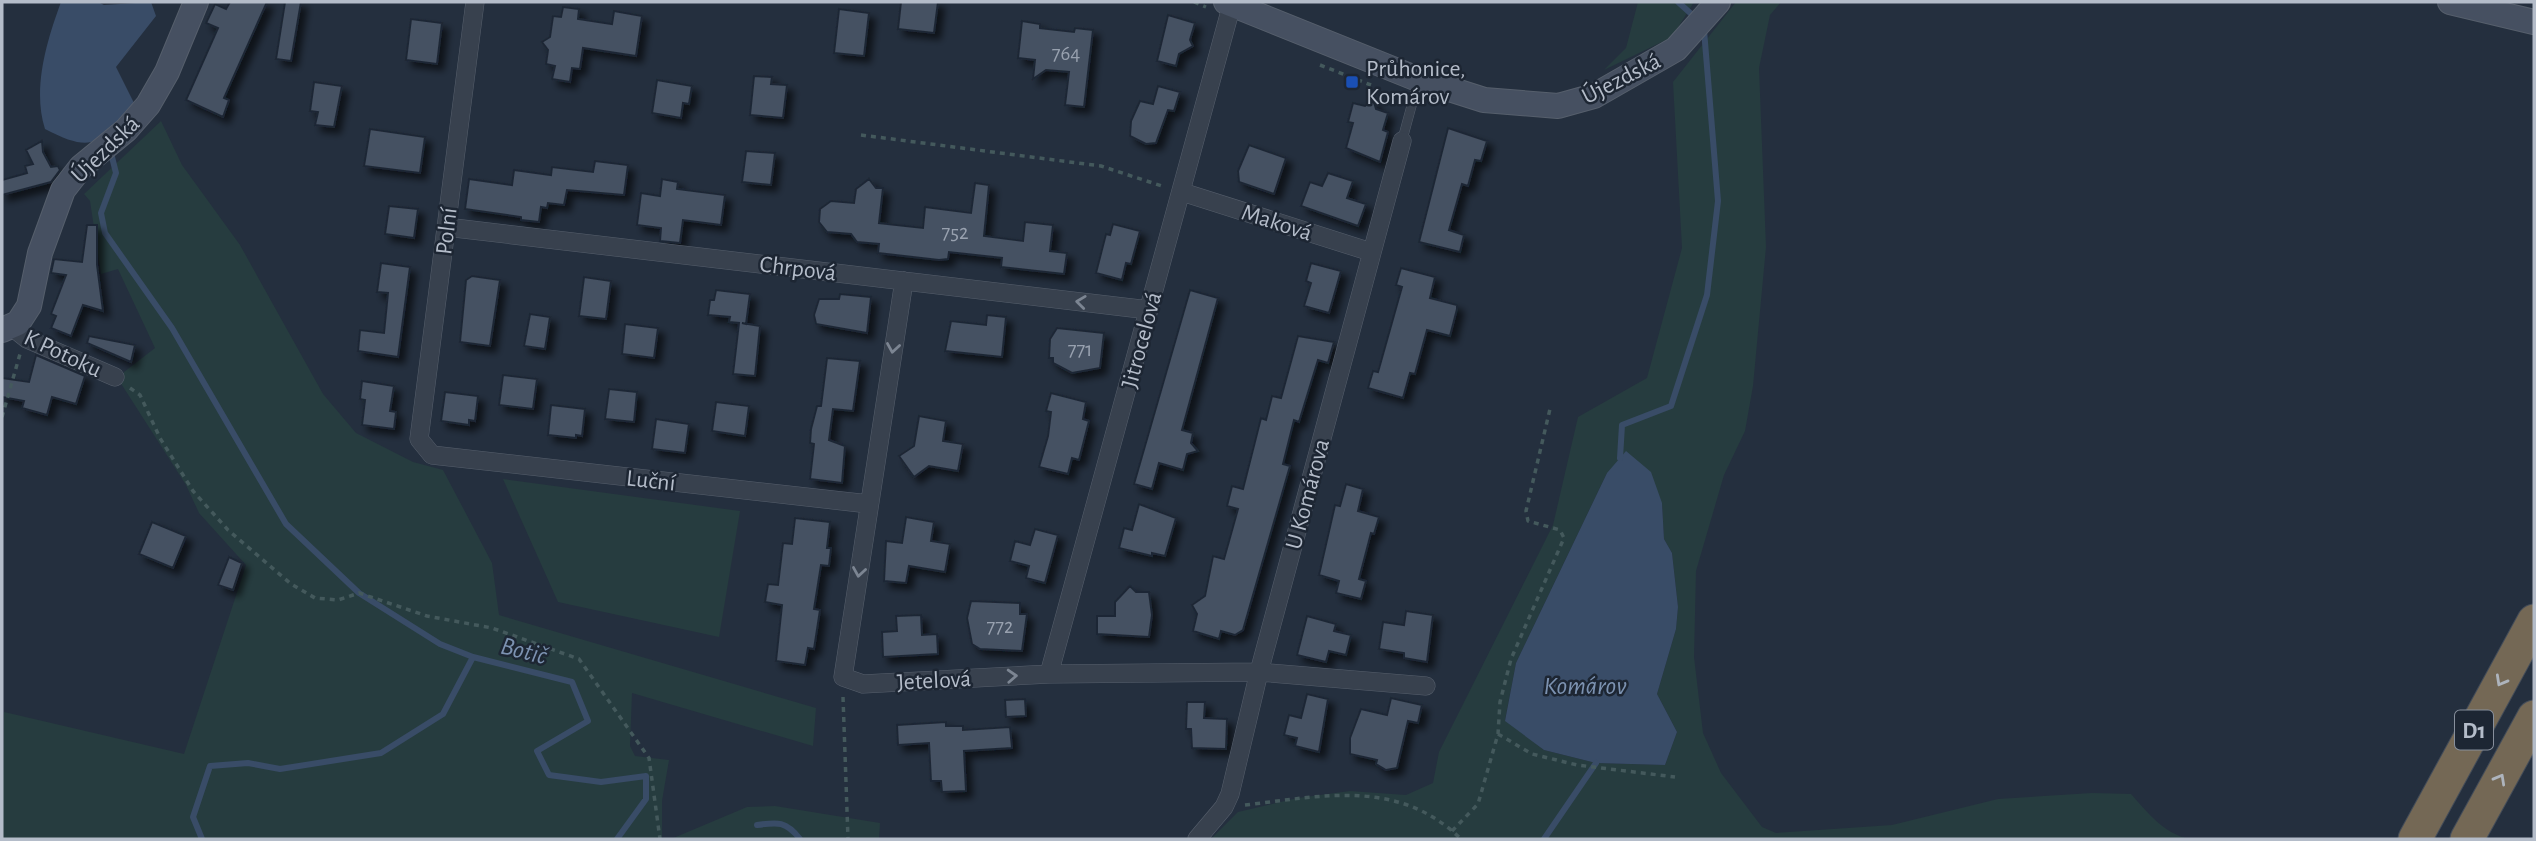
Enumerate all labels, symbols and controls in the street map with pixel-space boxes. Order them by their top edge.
house number: 764 [1052,43,1080,64]
street label: Újezdská [1577,47,1665,109]
place label: Průhonice, Komárov [1366,57,1465,109]
marker: Průhonice, Komárov [1344,74,1360,90]
street label: Újezdská [65,110,145,188]
street label: Maková [1238,200,1315,246]
street label: Polní [432,206,462,256]
house number: 752 [941,222,969,243]
street label: Chrpová [758,252,838,286]
street label: Jitrocelová [1118,289,1166,391]
one-way arrow [1075,295,1087,310]
street label: K Potoku [20,326,105,382]
house number: 771 [1068,339,1092,360]
one-way arrow [886,342,901,354]
street label: U Komárova [1282,436,1334,552]
street label: Luční [625,466,677,496]
one-way arrow [852,566,867,578]
house number: 772 [986,616,1014,637]
water label: Botič [498,633,551,670]
street label: Jetelová [896,667,972,695]
one-way arrow [1007,669,1018,684]
water label: Komárov [1544,673,1627,699]
one-way arrow [2496,674,2509,686]
road number: D1 [2455,710,2493,750]
one-way arrow [2492,774,2505,787]

